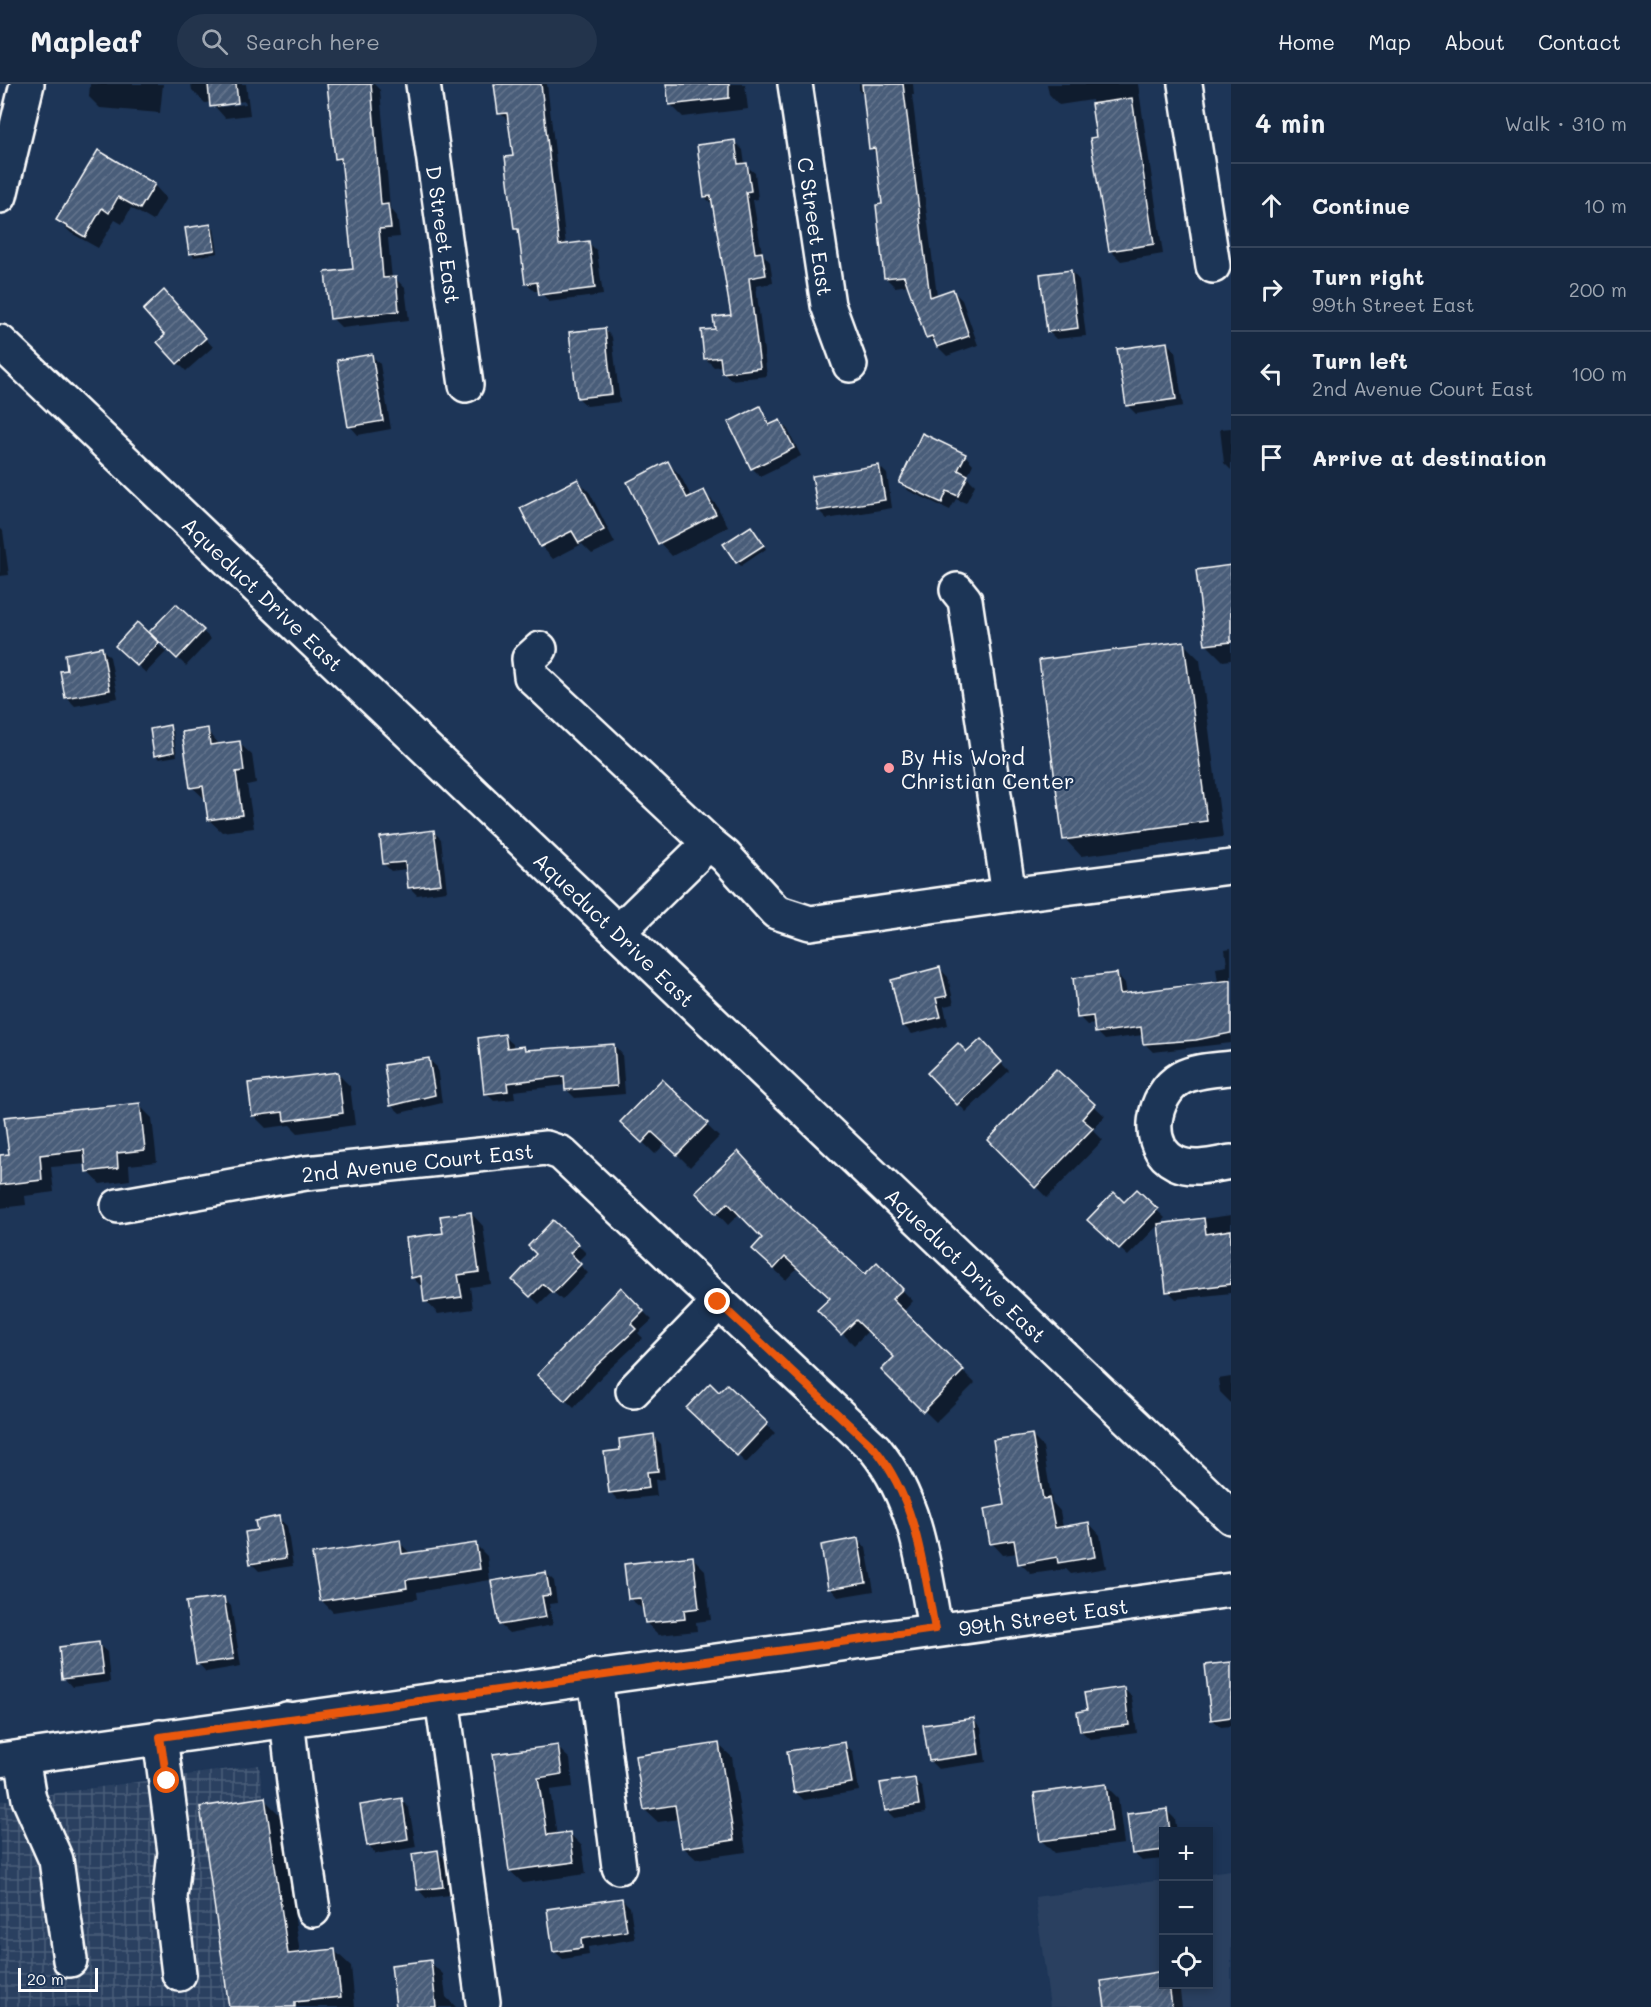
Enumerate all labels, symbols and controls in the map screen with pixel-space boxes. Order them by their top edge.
search box [177,14,597,68]
text: Mapleaf [30,23,141,59]
icon: search [198,25,231,58]
text: Search here [246,27,380,56]
text: Home [1278,28,1335,55]
text: Map [1368,28,1411,55]
text: About [1444,28,1505,55]
text: Contact [1538,28,1621,55]
text: 4 min [1255,106,1325,140]
text: Walk · 310 m [1504,110,1627,136]
street label: C Street East [793,155,840,298]
street label: D Street East [421,164,468,305]
icon: ahead [1255,189,1288,222]
text: Continue [1312,191,1410,220]
text: 10 m [1583,192,1627,218]
text: Turn right [1312,262,1424,291]
icon: right [1255,273,1288,306]
text: 200 m [1569,276,1627,302]
text: 99th Street East [1312,291,1475,317]
text: Turn left [1312,346,1408,375]
icon: left [1255,357,1288,390]
text: 100 m [1571,360,1627,386]
text: 2nd Avenue Court East [1312,375,1534,401]
icon: arrive [1255,441,1288,474]
text: Arrive at destination [1312,443,1547,472]
street label: Aqueduct Drive East [177,510,350,676]
place label: By His Word Christian Center [901,743,1075,794]
marker: By His Word Christian Center [882,761,896,775]
street label: Aqueduct Drive East [529,846,701,1012]
street label: 2nd Avenue Court East [300,1136,535,1187]
street label: Aqueduct Drive East [880,1181,1053,1348]
route end [704,1288,730,1314]
street label: 99th Street East [957,1591,1130,1641]
route start [153,1767,179,1793]
map controls [1159,1827,1213,1989]
button: + [1159,1827,1213,1881]
button: − [1159,1881,1213,1935]
button: locate [1159,1935,1213,1989]
scale bar [18,1965,98,1992]
text: 20 m [27,1968,64,1989]

